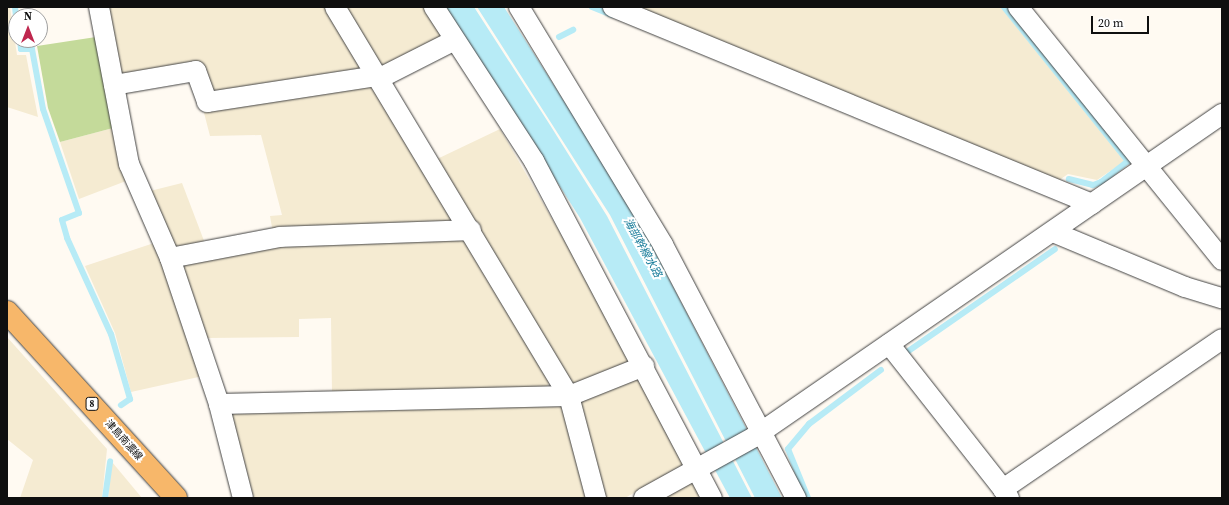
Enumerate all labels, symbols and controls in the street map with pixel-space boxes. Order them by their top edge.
north arrow [8,8,48,48]
scale bar [1093,8,1151,34]
text: N [24,9,32,24]
text: 20 m [1098,15,1124,31]
water label: 海部幹線水路 [620,216,664,280]
road number: 8 [85,397,99,411]
street label: 津島南濃線 [103,417,145,463]

